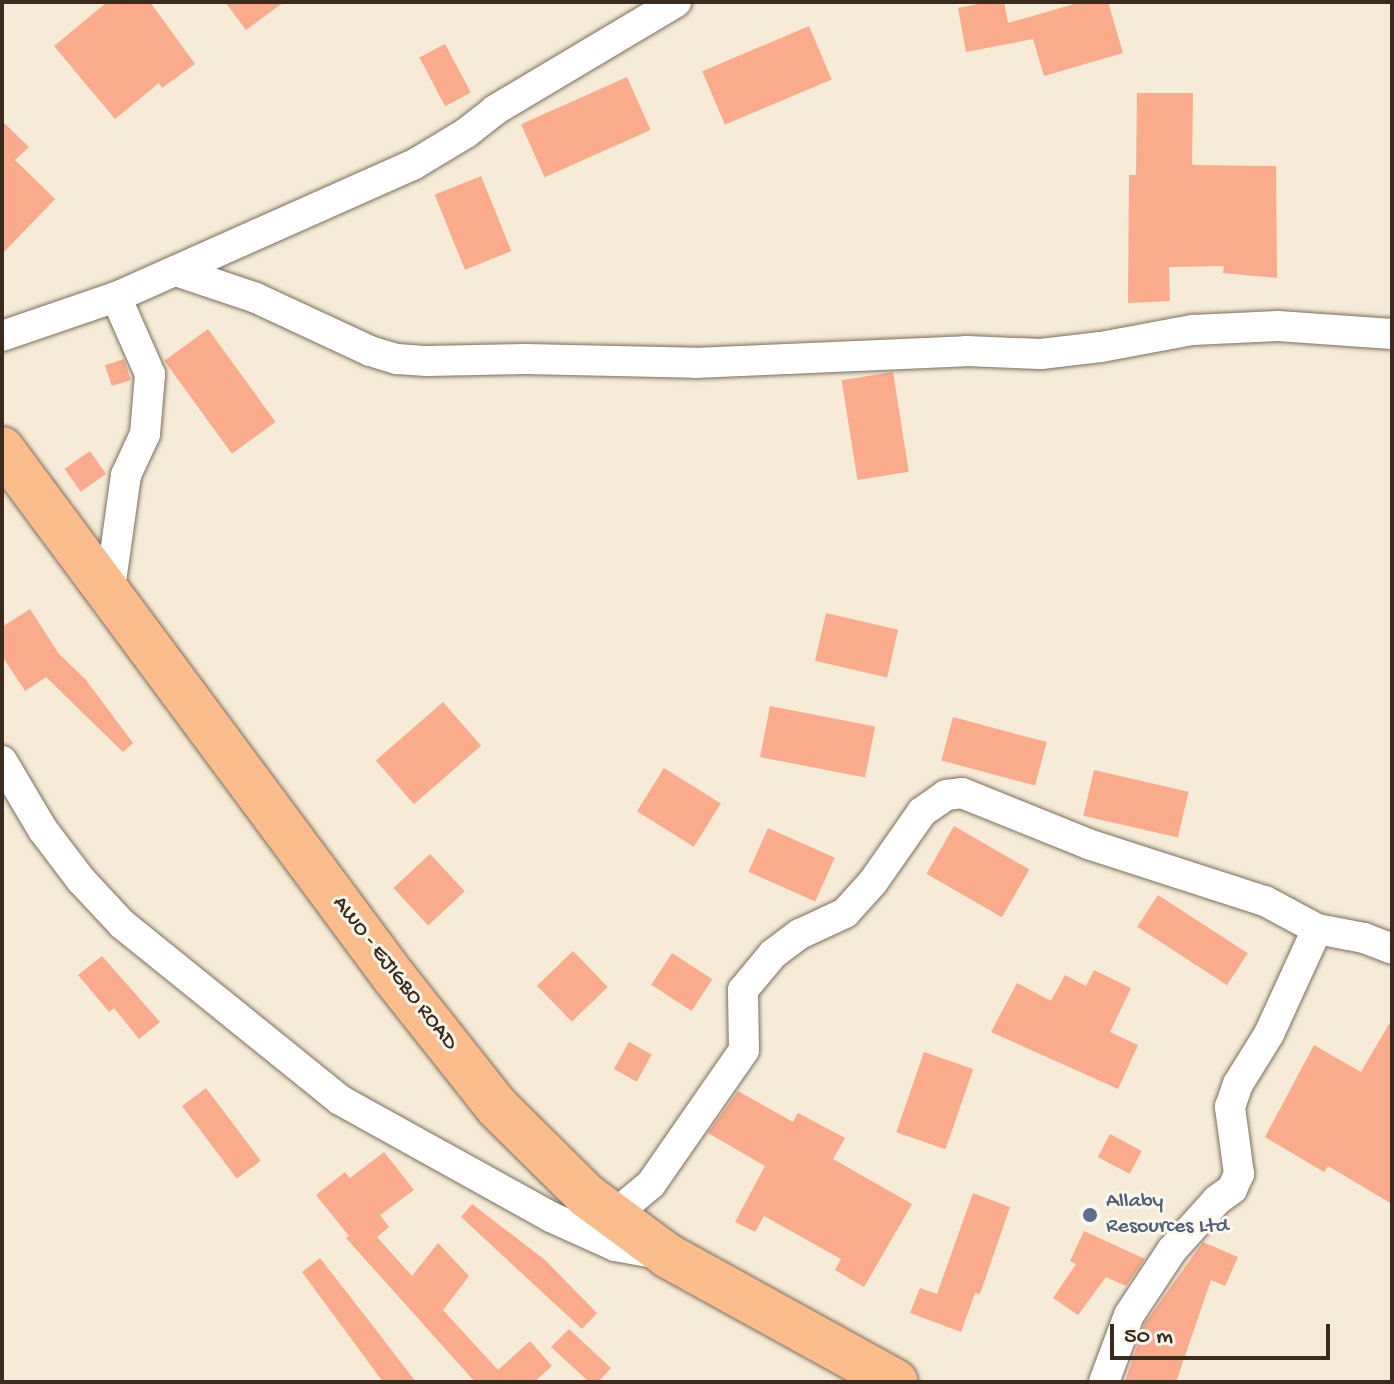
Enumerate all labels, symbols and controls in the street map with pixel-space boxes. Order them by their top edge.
street label: AWO - EJIGBO ROAD [326,892,462,1056]
place label: Allaby Resources Ltd [1106,1189,1229,1240]
marker: Allaby Resources Ltd [1081,1206,1099,1224]
scale bar [1114,1308,1334,1358]
text: 50 m [1124,1323,1173,1352]

